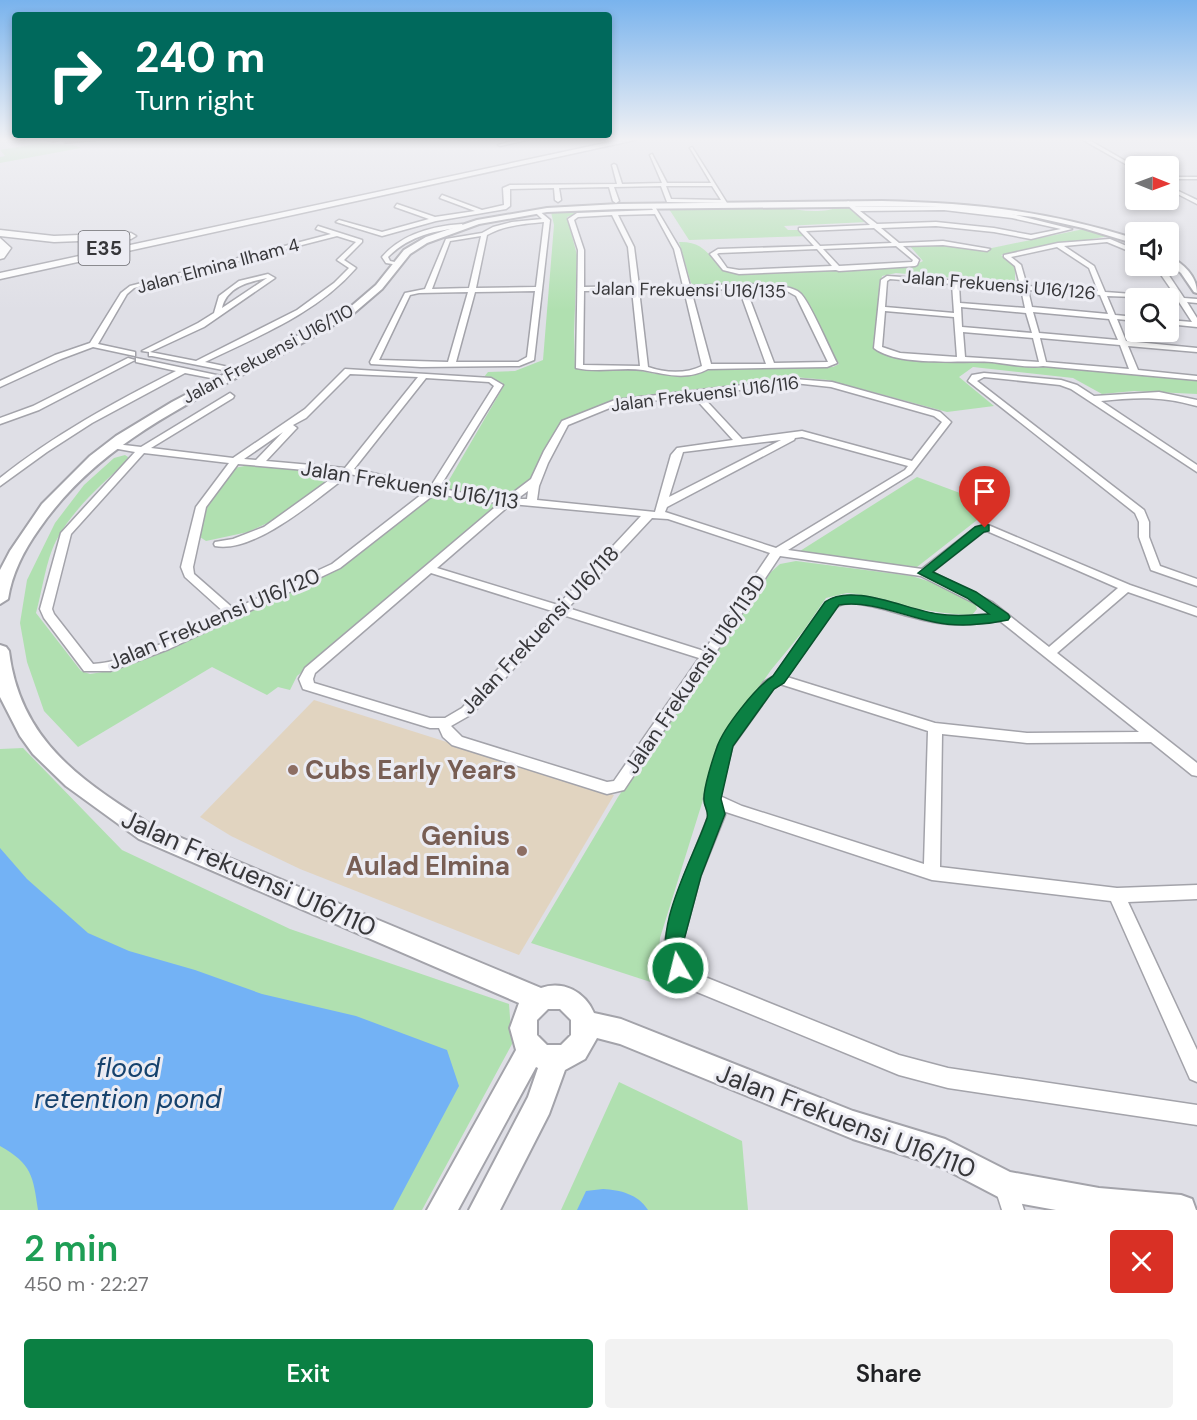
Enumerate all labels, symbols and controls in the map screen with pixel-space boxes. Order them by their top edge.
text: 240 m [135,30,265,85]
icon: right [36,36,114,114]
text: Turn right [135,83,255,118]
north arrow [1125,156,1179,210]
map controls [1125,156,1179,342]
button: sound [1125,222,1179,276]
road number: E35 [78,231,130,265]
street label: Jalan Elmina Ilham 4 [134,233,302,299]
street label: Jalan Frekuensi U16/126 [901,265,1097,305]
street label: Jalan Frekuensi U16/135 [592,276,786,304]
button: search [1125,288,1179,342]
street label: Jalan Frekuensi U16/110 [178,299,358,409]
street label: Jalan Frekuensi U16/116 [609,371,801,417]
street label: Jalan Frekuensi U16/113 [299,454,521,516]
pin [959,466,1010,528]
icon: arrive [968,475,1001,508]
street label: Jalan Frekuensi U16/118 [454,540,626,720]
street label: Jalan Frekuensi U16/120 [104,562,324,676]
street label: Jalan Frekuensi U16/113D [618,569,772,779]
place label: Cubs Early Years [305,753,517,787]
marker: Cubs Early Years [286,763,300,777]
street label: Jalan Frekuensi U16/110 [116,801,382,945]
place label: Genius Aulad Elmina [346,819,510,883]
marker: Genius Aulad Elmina [515,844,529,858]
position arrow [646,936,710,1000]
water label: flood retention pond [34,1050,223,1116]
street label: Jalan Frekuensi U16/110 [711,1056,981,1186]
text: 2 min [24,1225,118,1272]
button: close [1110,1230,1173,1293]
text: 450 m · 22:27 [24,1271,149,1297]
button: Exit [24,1339,593,1408]
button: Share [605,1339,1173,1408]

